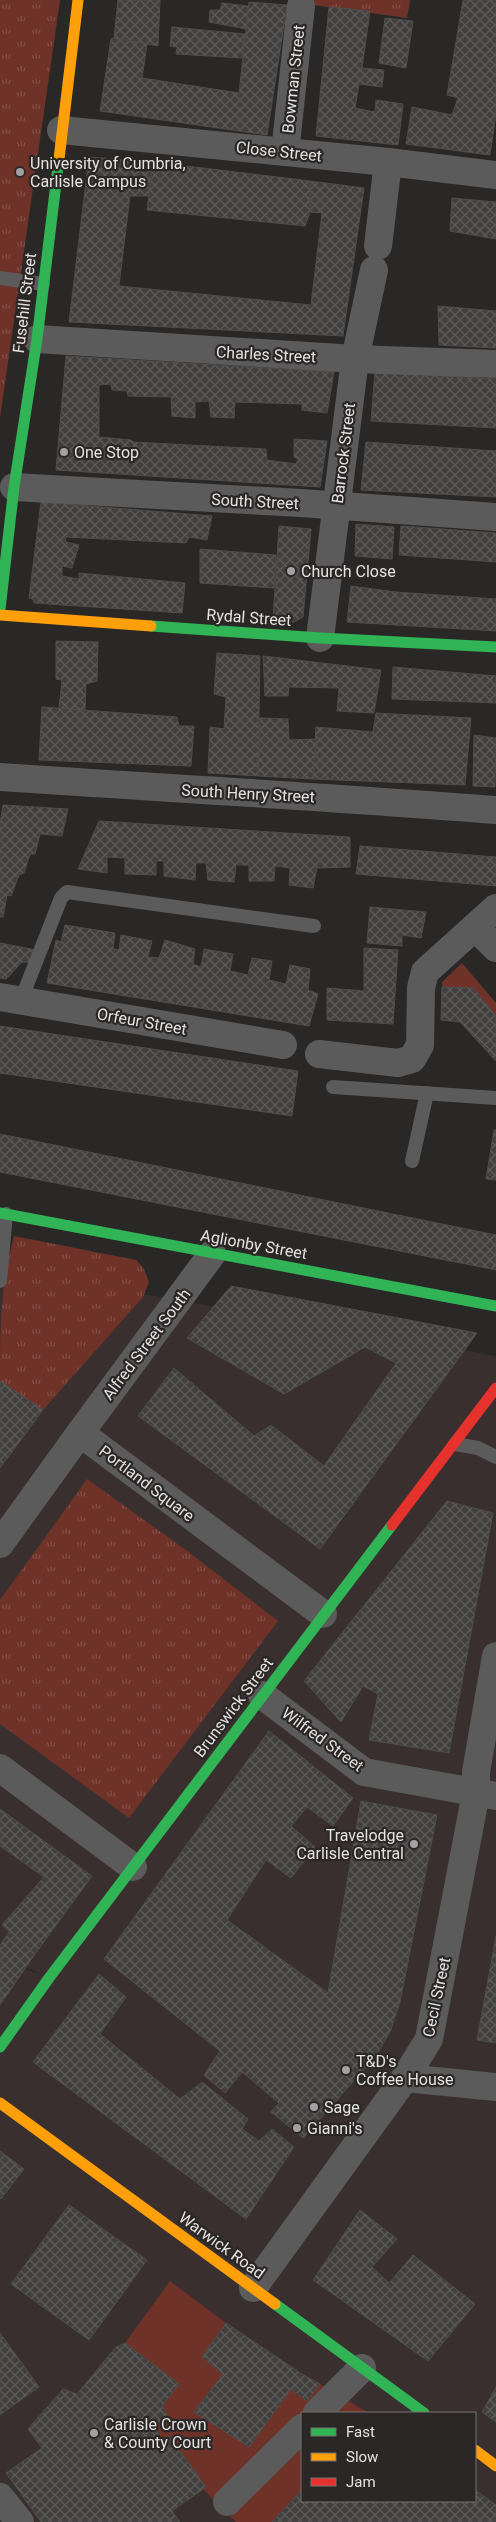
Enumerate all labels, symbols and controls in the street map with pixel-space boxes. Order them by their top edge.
street label: Bowman Street [278,24,309,134]
street label: Close Street [235,138,323,165]
place label: University of Cumbria, Carlisle Campus [30,154,186,191]
marker: University of Cumbria, Carlisle Campus [14,166,26,178]
street label: Fusehill Street [9,252,40,354]
street label: Charles Street [215,342,316,367]
street label: Barrock Street [328,402,359,504]
place label: One Stop [74,443,139,462]
marker: One Stop [58,446,70,458]
street label: South Street [211,490,299,513]
place label: Church Close [301,562,396,581]
marker: Church Close [285,565,297,577]
street label: Rydal Street [206,605,292,630]
street label: South Henry Street [181,781,315,806]
street label: Orfeur Street [96,1004,188,1039]
street label: Aglionby Street [199,1226,309,1263]
street label: Alfred Street South [98,1285,194,1404]
street label: Portland Square [95,1441,198,1525]
street label: Brunswick Street [190,1654,277,1761]
street label: Wilfred Street [278,1703,367,1775]
place label: Travelodge Carlisle Central [296,1826,404,1863]
marker: Travelodge Carlisle Central [408,1838,420,1850]
street label: Cecil Street [419,1955,454,2039]
place label: T&D's Coffee House [356,2052,454,2089]
marker: T&D's Coffee House [340,2064,352,2076]
place label: Sage [324,2098,360,2117]
marker: Sage [308,2101,320,2113]
place label: Gianni's [307,2119,362,2138]
marker: Gianni's [291,2122,303,2134]
street label: Warwick Road [175,2208,268,2283]
legend [301,2412,476,2502]
place label: Carlisle Crown & County Court [104,2415,211,2452]
text: Fast [346,2423,375,2441]
marker: Carlisle Crown & County Court [88,2427,100,2439]
text: Slow [346,2448,378,2466]
text: Jam [346,2473,376,2491]

